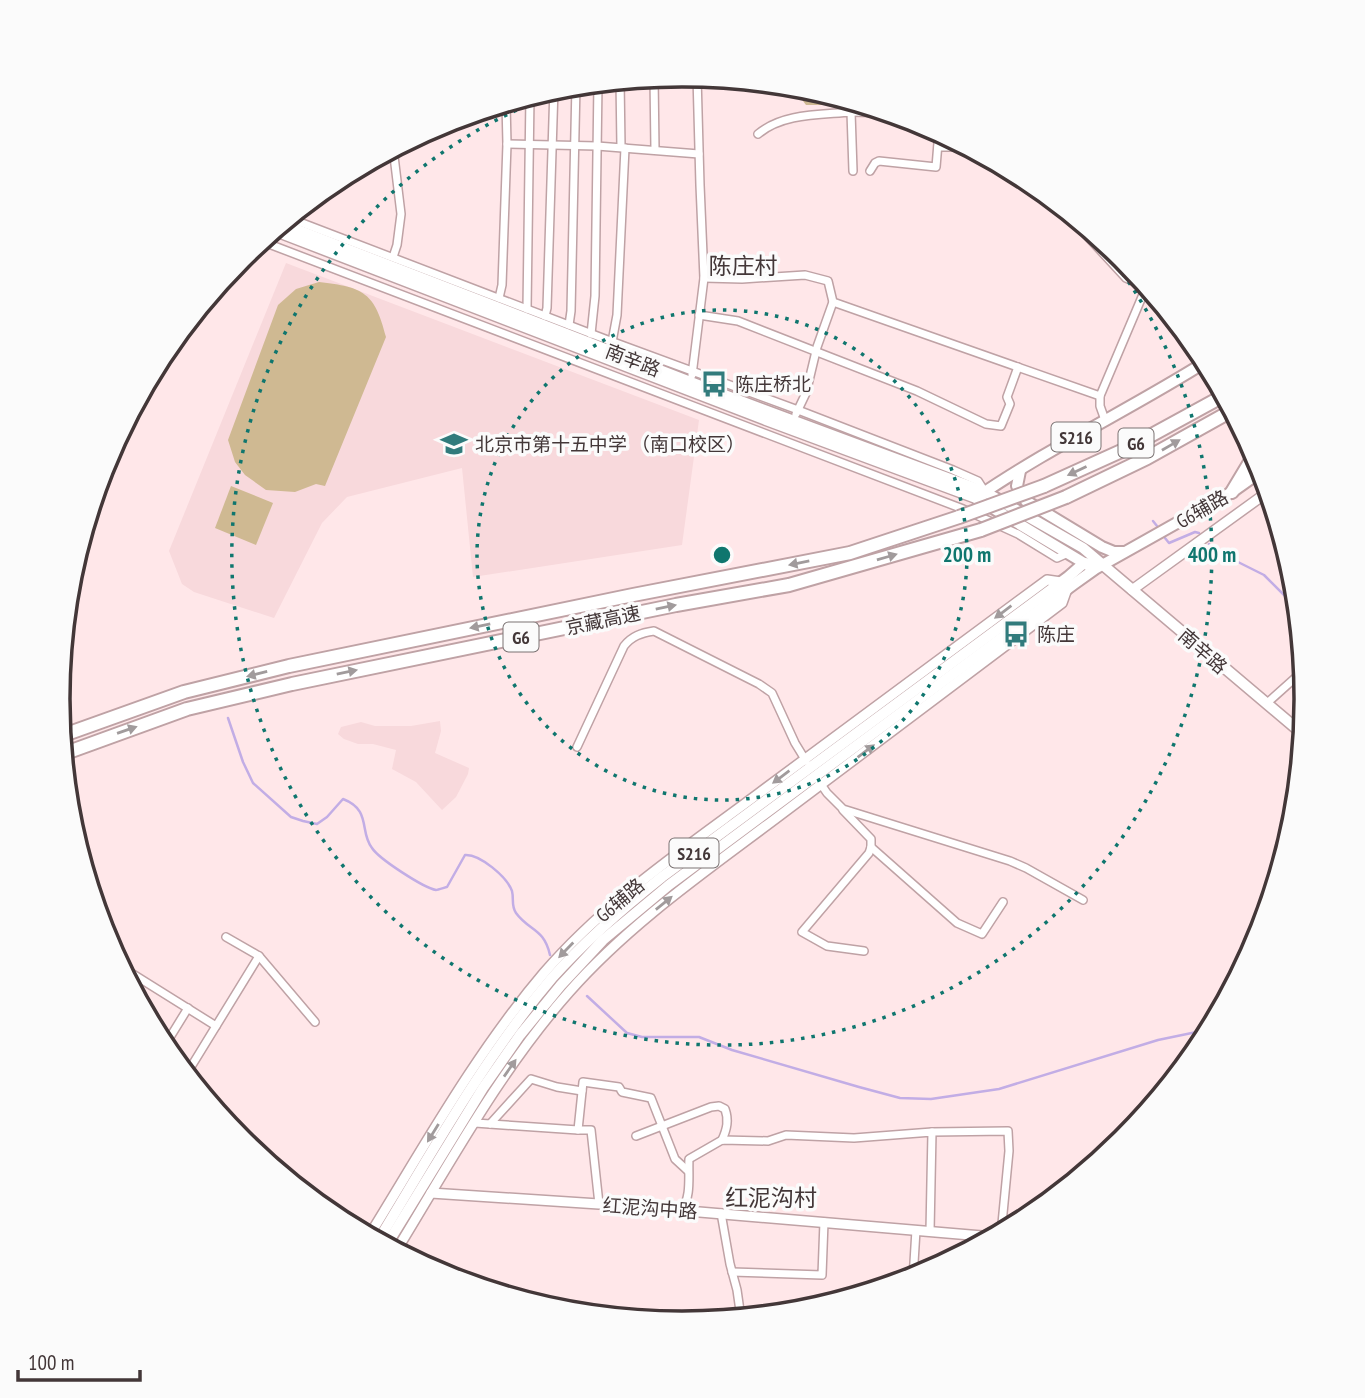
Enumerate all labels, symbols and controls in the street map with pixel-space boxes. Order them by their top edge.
district label: 陈庄村 [709,251,778,280]
street label: 南辛路 [602,339,664,381]
bus stop icon: 陈庄桥北 [699,369,729,399]
place label: 陈庄桥北 [735,372,811,396]
road number: S216 [1052,422,1100,452]
road number: G6 [1118,428,1154,458]
school or university icon: 北京市第十五中学 （南口校区） [439,429,469,459]
place label: 北京市第十五中学 （南口校区） [475,432,745,456]
one-way arrow [1161,439,1180,451]
one-way arrow [1067,465,1087,477]
street label: G6辅路 [1172,485,1232,533]
text: 200 m [943,541,991,568]
text: 400 m [1188,541,1236,568]
centre of rings [710,543,734,567]
one-way arrow [877,551,898,561]
one-way arrow [788,557,810,568]
street label: 京藏高速 [563,600,643,640]
one-way arrow [655,601,677,612]
one-way arrow [994,605,1013,619]
bus stop icon: 陈庄 [1001,619,1031,649]
one-way arrow [469,621,491,632]
road number: G6 [504,622,538,652]
place label: 陈庄 [1037,622,1075,646]
street label: 南辛路 [1174,623,1232,679]
one-way arrow [336,667,358,678]
one-way arrow [246,669,268,680]
one-way arrow [117,724,138,735]
one-way arrow [856,743,874,758]
one-way arrow [772,769,790,783]
road number: S216 [670,838,718,868]
street label: G6辅路 [591,873,649,927]
one-way arrow [655,895,673,910]
one-way arrow [559,941,575,958]
one-way arrow [503,1059,516,1078]
one-way arrow [426,1124,439,1143]
district label: 红泥沟村 [725,1183,817,1212]
street label: 红泥沟中路 [602,1193,698,1223]
scale bar [18,1338,140,1382]
text: 100 m [28,1349,74,1376]

